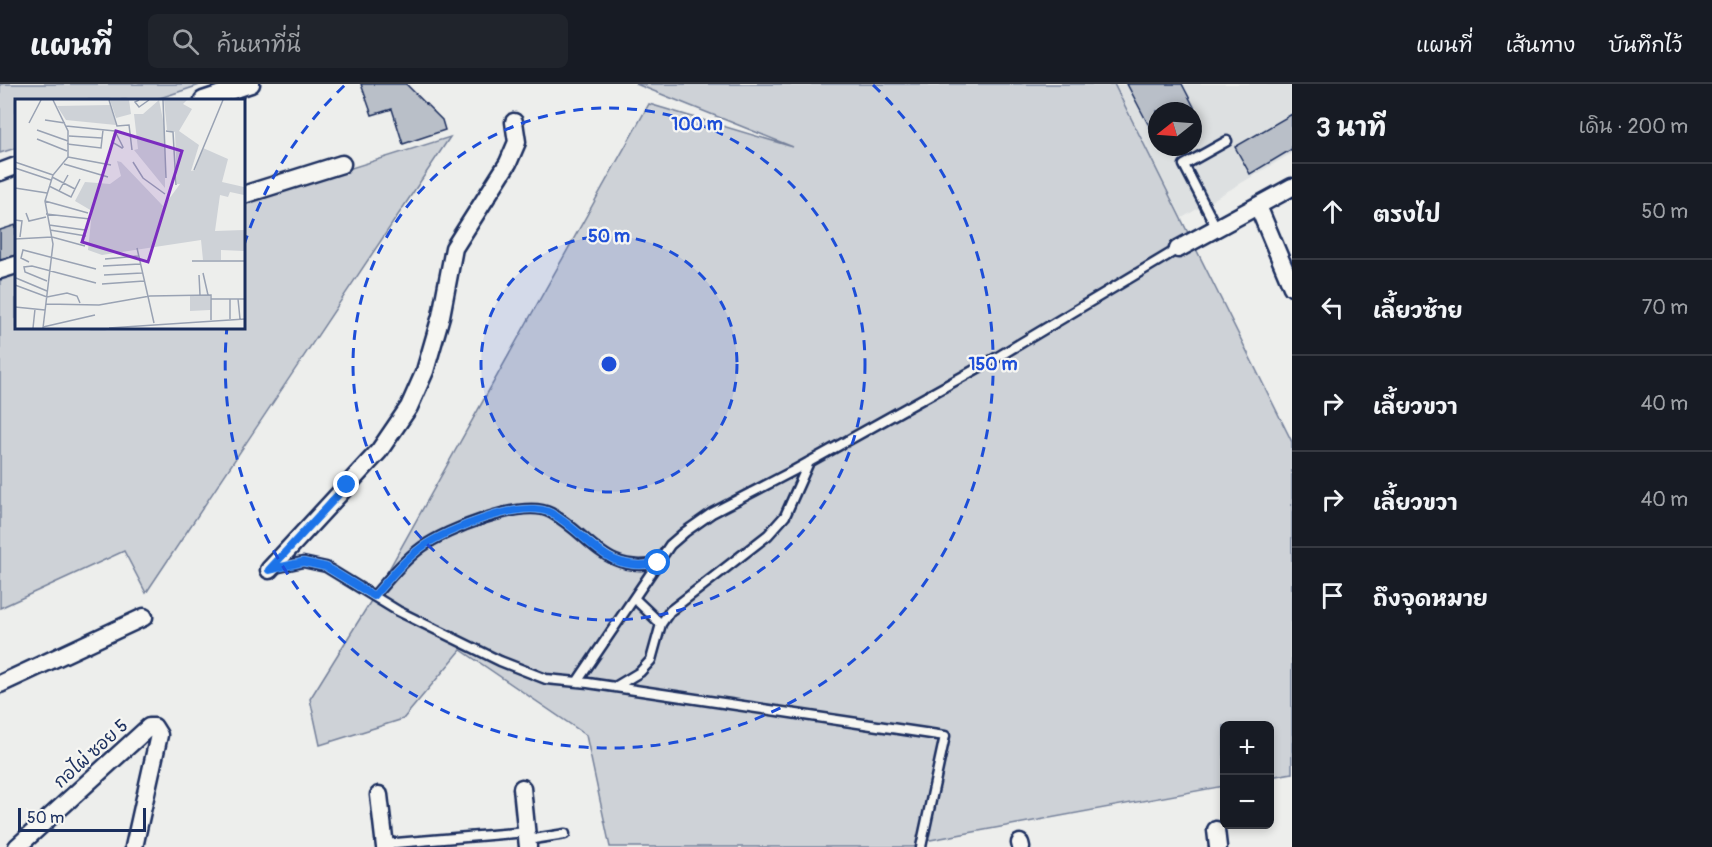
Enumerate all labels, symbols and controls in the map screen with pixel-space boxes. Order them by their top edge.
search box [148,14,568,68]
icon: search [169,25,202,58]
text: แผนที่ [30,29,112,64]
text: ค้นหาที่นี่ [217,31,301,59]
text: แผนที่ [1416,32,1473,59]
text: เส้นทาง [1506,32,1575,59]
text: บันทึกไว้ [1608,32,1682,59]
inset map [15,99,244,328]
north arrow [1148,102,1202,156]
text: 3 นาที [1316,112,1386,144]
text: 100 m [671,113,723,136]
text: เดิน · 200 m [1579,114,1688,139]
icon: ahead [1316,195,1349,228]
text: 50 m [1641,199,1688,224]
text: ตรงไป [1373,201,1441,229]
text: 50 m [588,225,630,248]
icon: left [1316,291,1349,324]
text: 70 m [1642,295,1688,320]
text: เลี้ยวซ้าย [1373,297,1463,325]
text: 150 m [969,353,1018,376]
centre of rings [599,354,619,374]
icon: right [1316,387,1349,420]
text: 40 m [1641,391,1688,416]
text: เลี้ยวขวา [1373,393,1457,421]
route end [333,471,359,497]
icon: right [1316,483,1349,516]
text: 40 m [1641,487,1688,512]
text: เลี้ยวขวา [1373,489,1457,517]
route start [644,549,670,575]
icon: arrive [1316,579,1349,612]
text: ถึงจุดหมาย [1373,585,1488,613]
street label: กอไผ่ ซอย 5 [48,713,133,794]
map controls [1220,721,1274,829]
button: + [1220,721,1274,775]
button: − [1220,775,1274,829]
scale bar [18,805,146,832]
text: 50 m [27,808,64,828]

